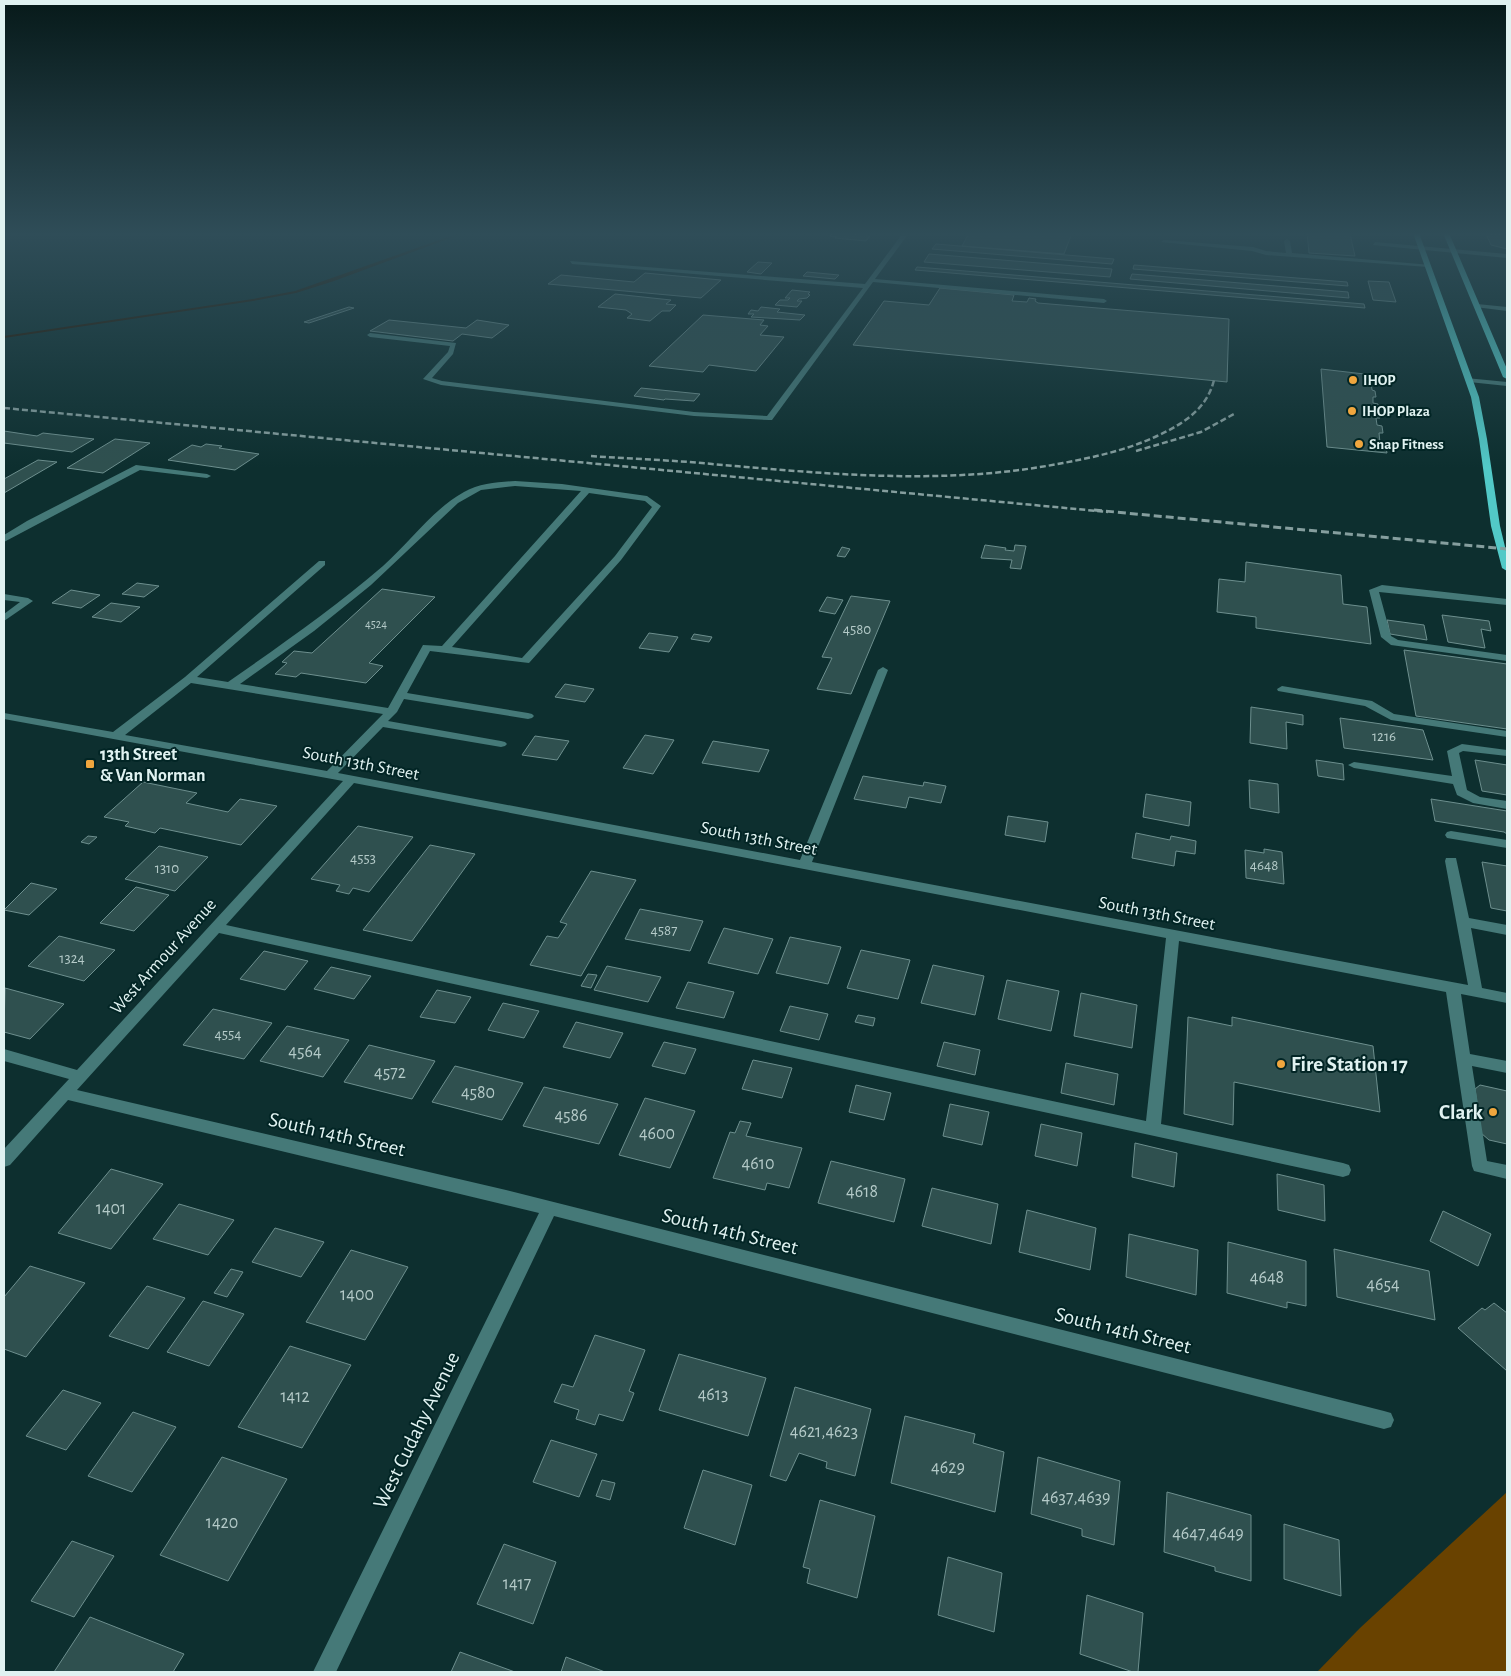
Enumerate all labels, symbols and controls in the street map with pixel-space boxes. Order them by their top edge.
place label: IHOP [1363,373,1396,388]
marker: IHOP [1347,374,1359,386]
place label: IHOP Plaza [1362,404,1430,419]
marker: IHOP Plaza [1346,405,1358,417]
place label: Snap Fitness [1369,437,1444,452]
marker: Snap Fitness [1353,438,1365,450]
house number: 4524 [365,618,387,630]
house number: 4580 [843,622,871,637]
house number: 1216 [1372,729,1396,744]
street label: South 13th Street [301,744,421,784]
place label: 13th Street & Van Norman [100,746,206,785]
marker: 13th Street & Van Norman [84,758,96,770]
street label: South 13th Street [699,819,819,859]
house number: 4553 [350,851,376,866]
house number: 4648 [1250,858,1278,873]
house number: 1310 [155,861,179,876]
street label: South 13th Street [1097,894,1217,934]
street label: West Armour Avenue [107,895,220,1018]
house number: 4587 [651,923,677,938]
house number: 1324 [59,951,85,966]
house number: 4554 [215,1027,241,1042]
house number: 4564 [288,1043,322,1061]
place label: Fire Station 17 [1291,1054,1408,1075]
marker: Fire Station 17 [1275,1058,1287,1070]
house number: 4572 [374,1064,406,1082]
house number: 4580 [461,1084,495,1102]
place label: Clark [1439,1102,1484,1123]
marker: Clark [1487,1106,1499,1118]
house number: 4586 [554,1107,588,1125]
street label: South 14th Street [267,1109,407,1160]
house number: 4600 [639,1125,675,1143]
house number: 4610 [742,1155,774,1173]
house number: 4618 [846,1183,878,1201]
house number: 1401 [96,1200,126,1218]
street label: South 14th Street [660,1204,800,1259]
house number: 4648 [1250,1269,1284,1287]
house number: 4654 [1366,1276,1400,1294]
house number: 1400 [340,1286,374,1304]
street label: South 14th Street [1053,1303,1193,1358]
street label: West Cudahy Avenue [369,1349,463,1512]
house number: 4613 [698,1386,728,1404]
house number: 1412 [280,1388,310,1406]
house number: 4621,4623 [790,1423,858,1441]
house number: 4629 [931,1459,965,1477]
house number: 4637,4639 [1041,1489,1111,1507]
house number: 1420 [206,1514,238,1532]
house number: 4647,4649 [1172,1525,1244,1543]
house number: 1417 [503,1575,531,1593]

